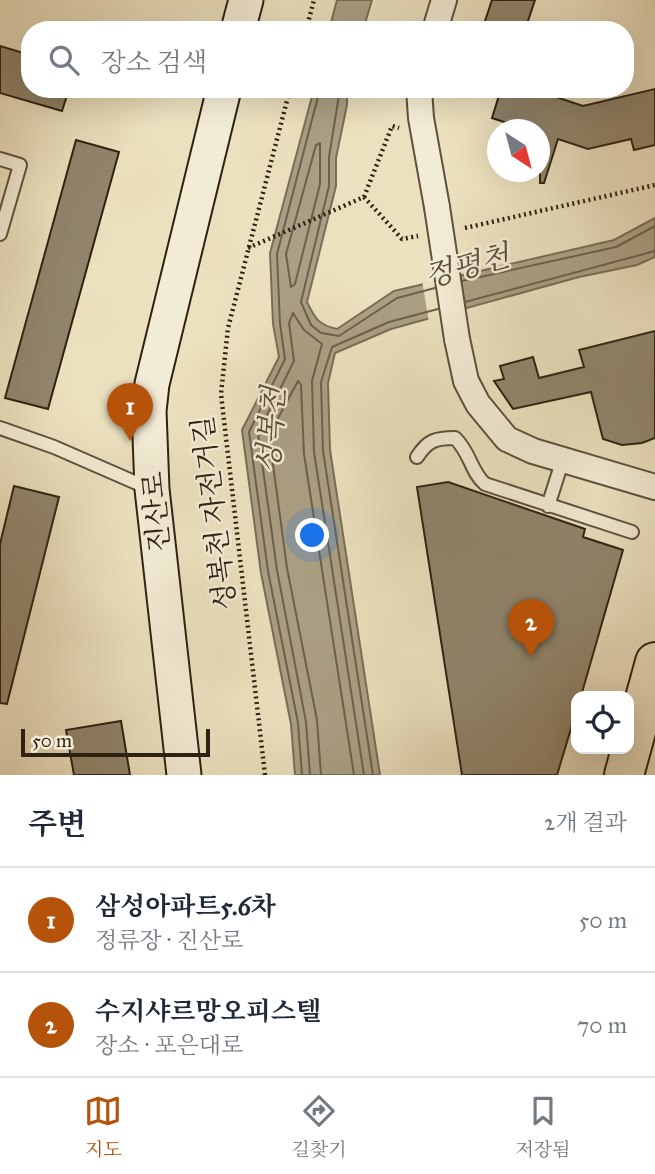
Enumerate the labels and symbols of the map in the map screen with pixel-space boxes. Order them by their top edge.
north arrow [487,119,550,182]
water label: 정평천 [420,237,516,295]
pin: 1 [107,383,153,441]
water label: 성복천 [250,383,292,475]
street label: 성복천 자전거길 [185,414,243,612]
street label: 진산로 [135,470,177,554]
your location [295,518,329,552]
pin: 2 [508,599,554,657]
scale bar [21,726,210,758]

